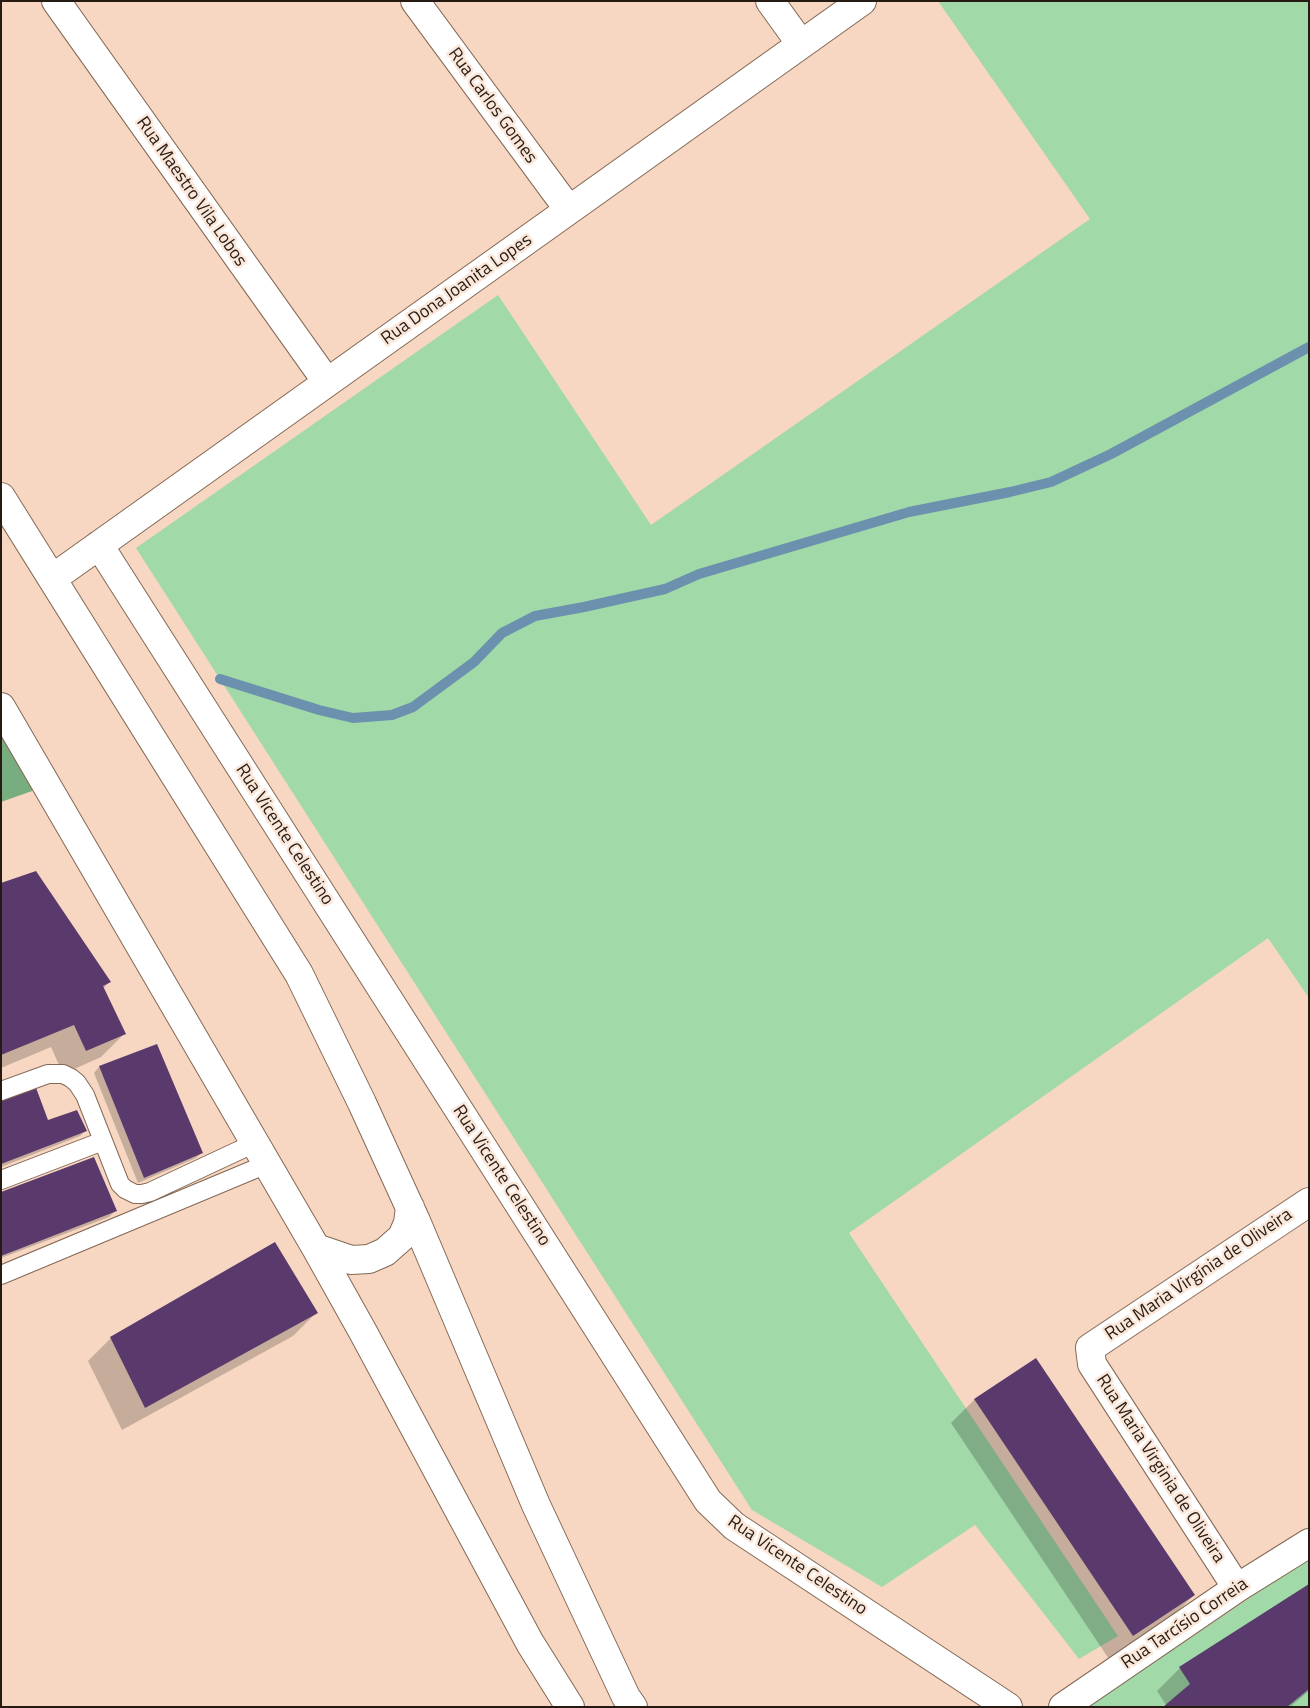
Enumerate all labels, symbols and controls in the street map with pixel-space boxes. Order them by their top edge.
street label: Rua Carlos Gomes [443,44,541,168]
street label: Rua Maestro Vila Lobos [131,113,251,271]
street label: Rua Dona Joanita Lopes [378,230,536,350]
street label: Rua Vicente Celestino [230,761,338,909]
street label: Rua Vicente Celestino [447,1102,555,1250]
street label: Rua Maria Virgínia de Oliveira [1102,1204,1296,1346]
street label: Rua Maria Virginia de Oliveira [1091,1371,1229,1567]
street label: Rua Vicente Celestino [723,1511,871,1621]
street label: Rua Tarcísio Correia [1118,1574,1252,1674]

